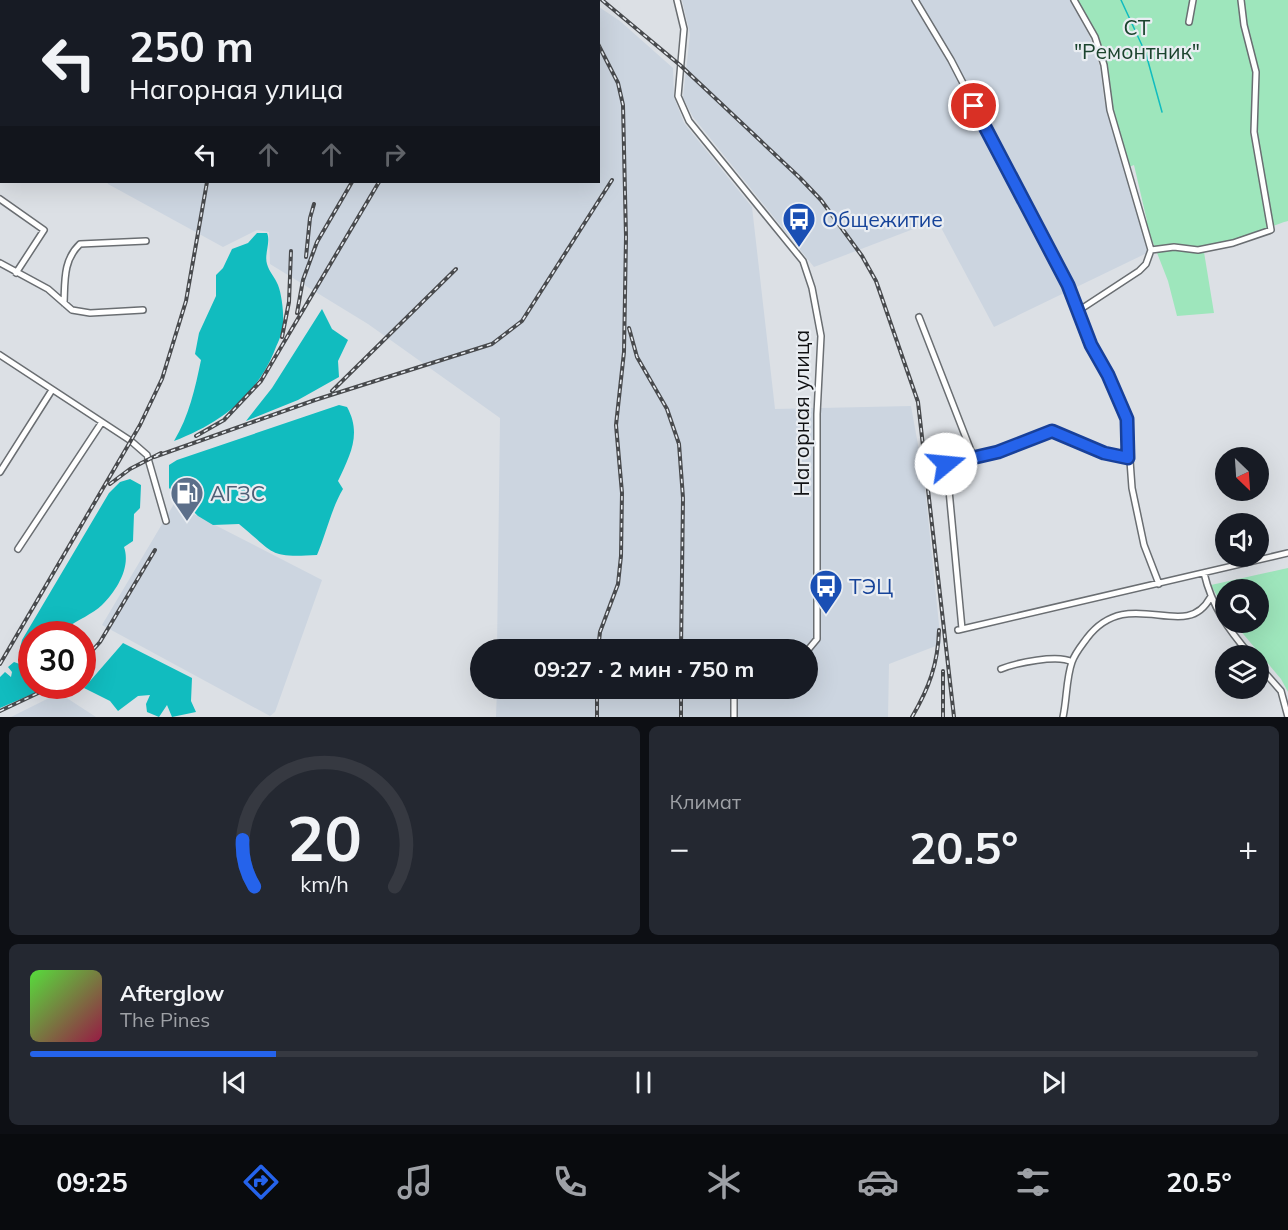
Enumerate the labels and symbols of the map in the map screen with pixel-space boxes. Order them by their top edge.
park label: СТ "Ремонтник" [1074,14,1200,64]
pin [948,80,999,131]
bus stop icon: Общежитие [781,201,817,248]
place label: Общежитие [822,206,943,232]
street label: Нагорная улица [788,330,814,496]
position arrow [914,432,978,496]
north arrow [1215,447,1269,501]
fuel station icon: АГЗС [169,475,205,522]
place label: АГЗС [210,480,265,506]
bus stop icon: ТЭЦ [808,568,844,615]
place label: ТЭЦ [849,573,893,599]
speed limit sign: 30 [18,621,96,699]

